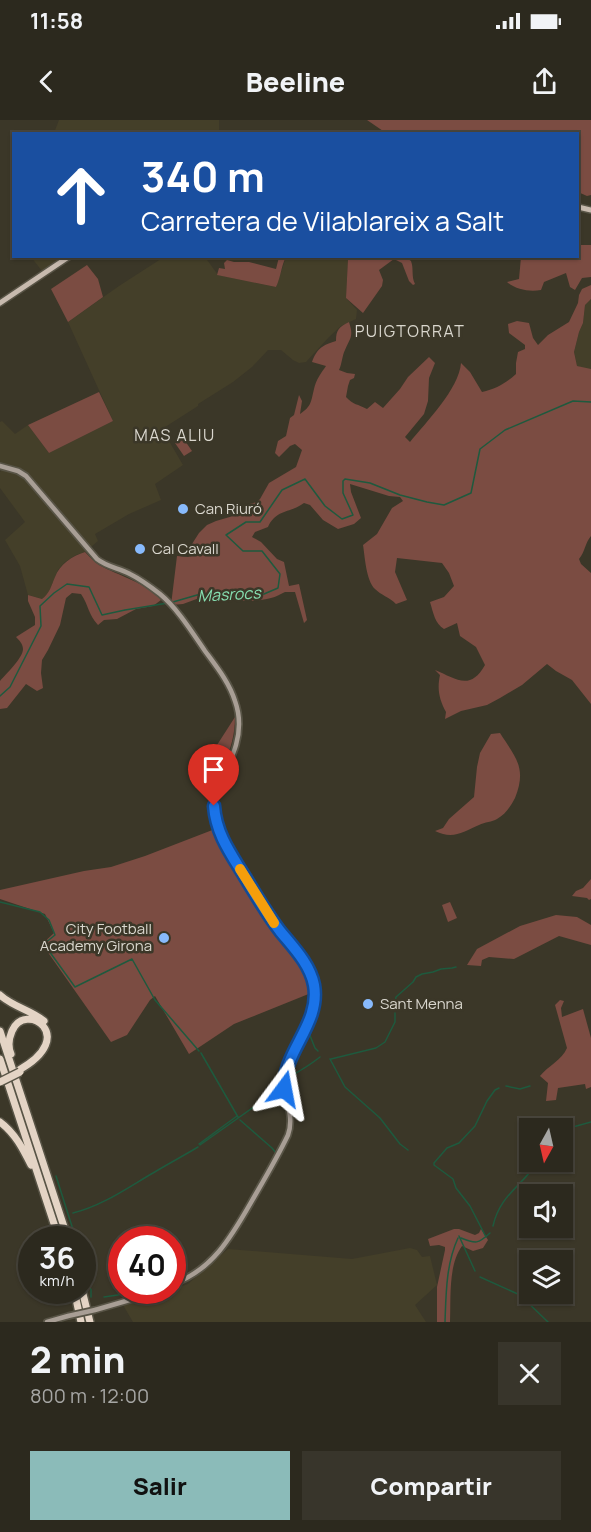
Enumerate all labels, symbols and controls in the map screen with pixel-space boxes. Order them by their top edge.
text: 11:58 [30,6,83,36]
text: Beeline [246,63,345,100]
icon: back [30,65,63,98]
icon: share [528,65,561,98]
text: 340 m [141,147,265,205]
icon: ahead [42,156,120,234]
text: Carretera de Vilablareix a Salt [141,202,504,239]
district label: PUIGTORRAT [355,320,465,342]
district label: MAS ALIU [134,424,216,446]
place label: Can Riuró [195,498,262,519]
marker: Can Riuró [176,502,190,516]
place label: Cal Cavall [152,538,219,559]
marker: Cal Cavall [133,542,147,556]
water label: Masrocs [197,581,263,607]
pin [188,744,239,806]
icon: arrive [197,753,230,786]
place label: City Football Academy Girona [40,918,152,956]
marker: City Football Academy Girona [157,931,171,945]
place label: Sant Menna [380,993,463,1014]
marker: Sant Menna [361,997,375,1011]
position arrow [252,1057,316,1121]
north arrow [519,1118,573,1172]
map controls [519,1118,573,1304]
button: sound [519,1184,573,1238]
speed limit sign: 40 [108,1226,186,1304]
text: 36 [39,1237,75,1278]
button: layers [519,1250,573,1304]
text: km/h [40,1270,74,1291]
text: 2 min [30,1335,125,1384]
button: close [498,1342,561,1405]
text: 800 m · 12:00 [30,1382,149,1409]
button: Salir [30,1451,290,1520]
button: Compartir [302,1451,561,1520]

